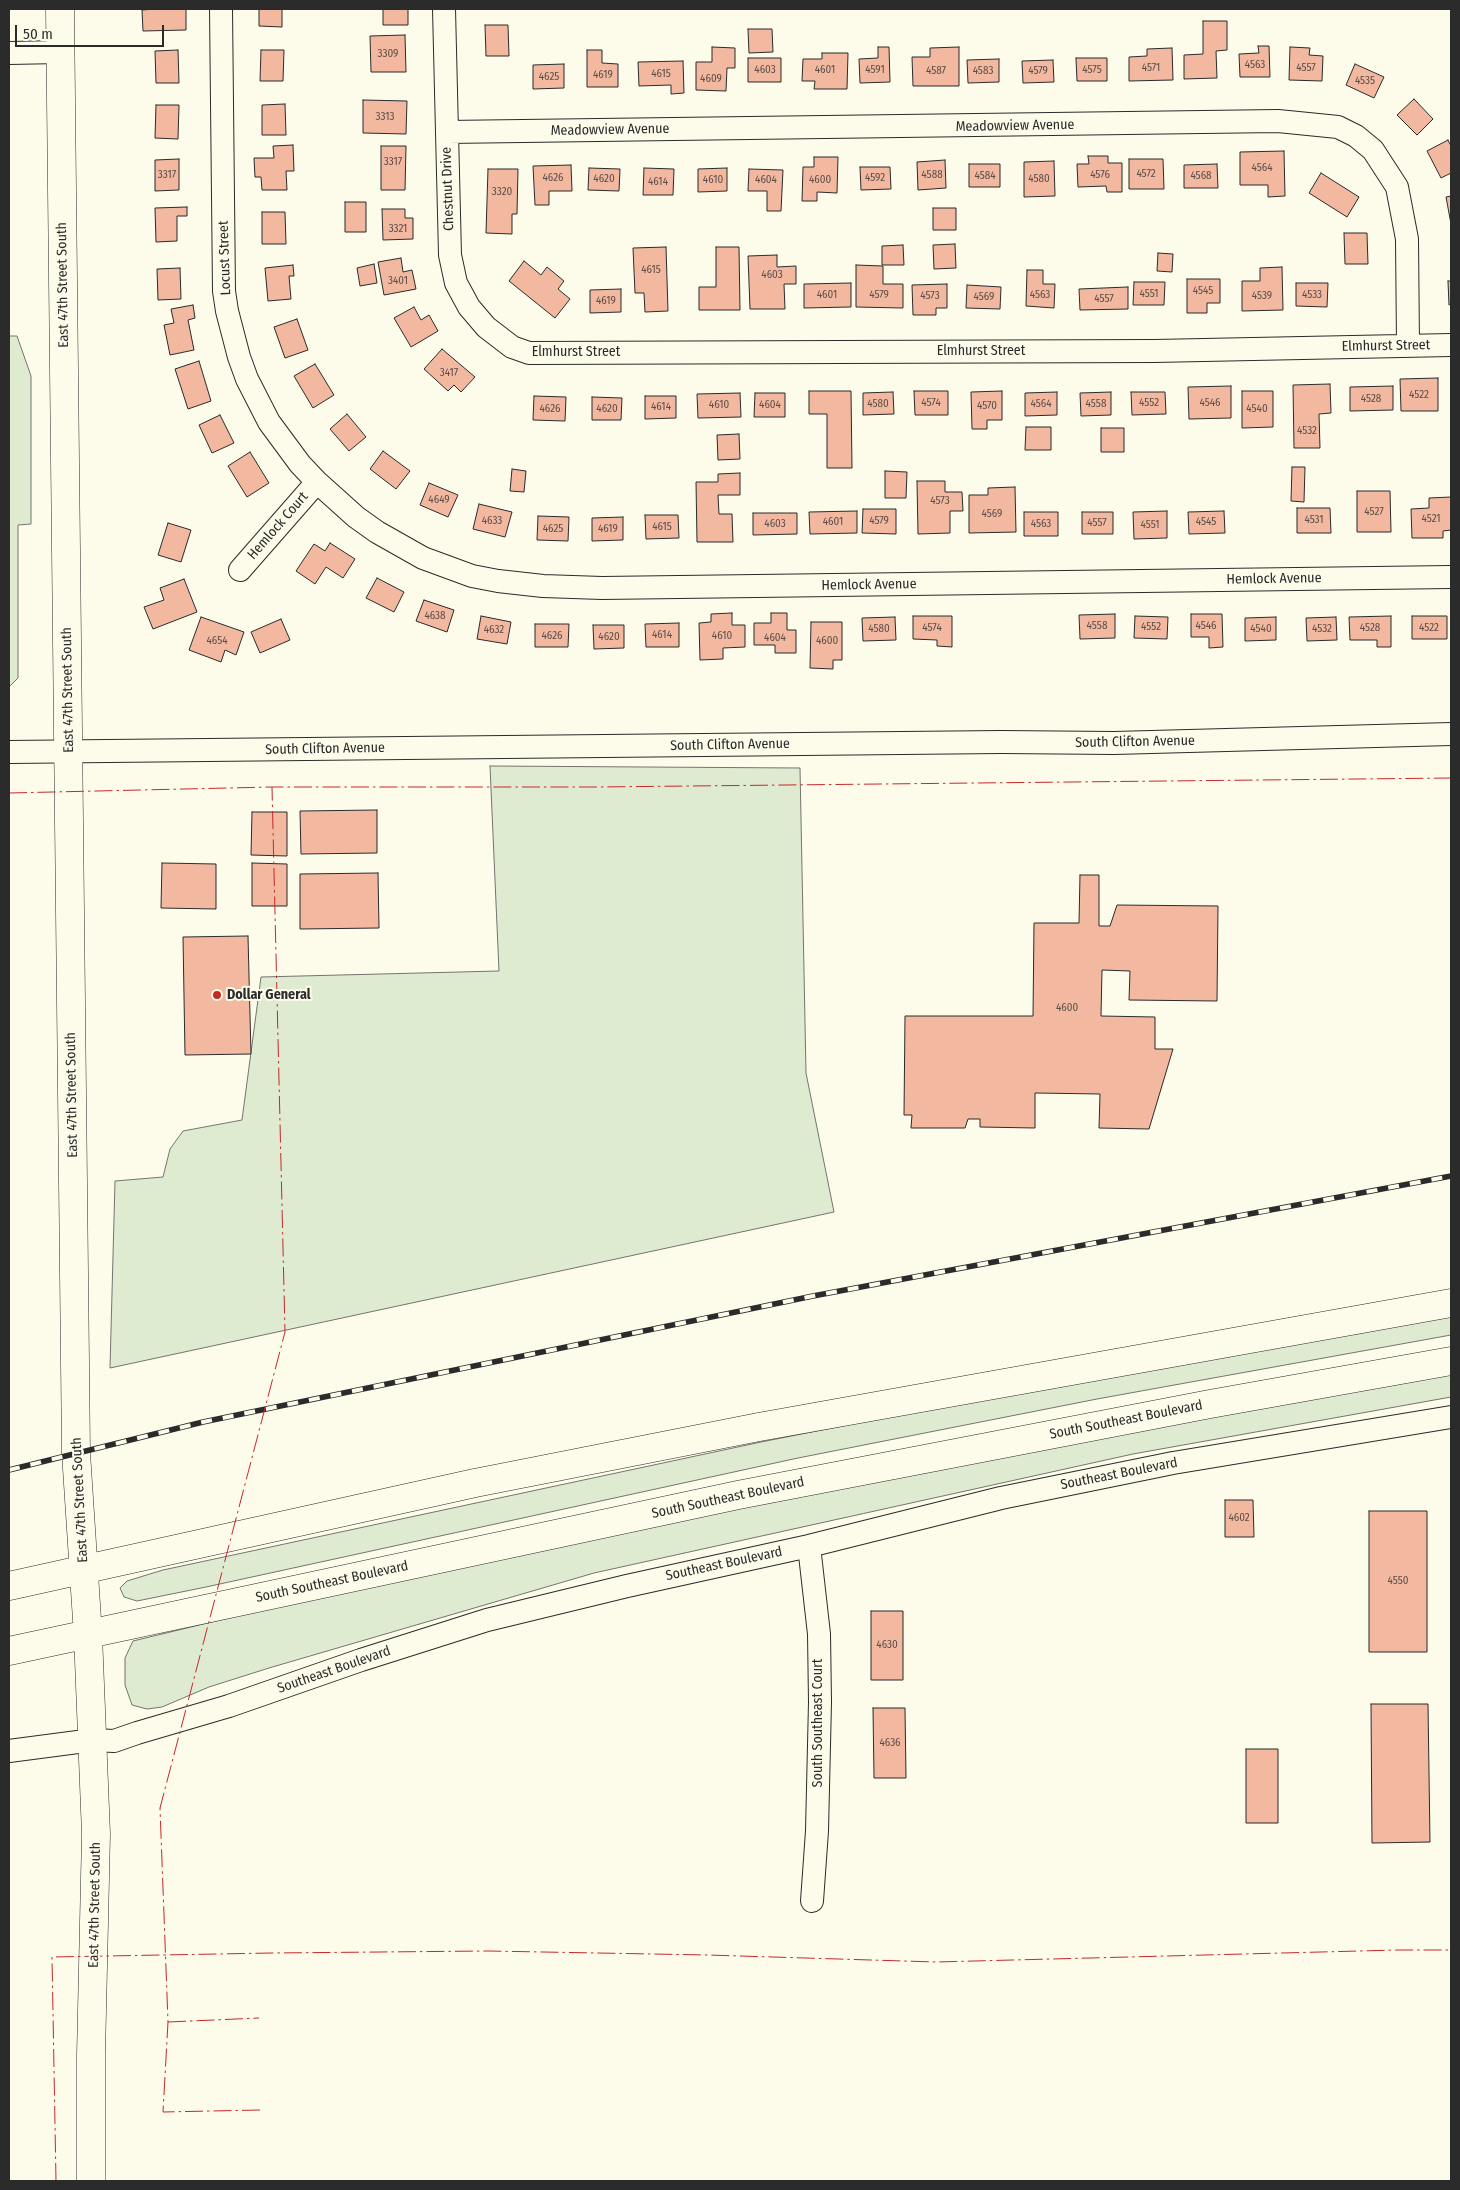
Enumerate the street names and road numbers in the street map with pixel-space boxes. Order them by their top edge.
street label: Meadowview Avenue [955,117,1075,135]
street label: Meadowview Avenue [550,121,670,139]
street label: Chestnut Drive [438,147,458,231]
street label: Locust Street [215,220,235,296]
street label: East 47th Street South [54,222,72,348]
street label: Elmhurst Street [1342,337,1430,355]
street label: Elmhurst Street [937,343,1025,359]
street label: Elmhurst Street [532,344,620,360]
street label: Hemlock Court [244,489,312,563]
street label: Hemlock Avenue [1226,570,1322,588]
street label: Hemlock Avenue [821,576,917,594]
street label: East 47th Street South [59,627,77,753]
street label: South Clifton Avenue [1075,733,1195,751]
street label: South Clifton Avenue [670,736,790,754]
street label: South Clifton Avenue [265,740,385,758]
street label: East 47th Street South [63,1032,81,1158]
street label: South Southeast Boulevard [1048,1397,1204,1443]
street label: East 47th Street South [68,1437,92,1563]
street label: Southeast Boulevard [1059,1454,1179,1494]
street label: South Southeast Boulevard [650,1474,806,1522]
street label: Southeast Boulevard [664,1543,784,1585]
street label: South Southeast Boulevard [254,1558,410,1606]
street label: Southeast Boulevard [275,1643,393,1697]
street label: South Southeast Court [810,1659,826,1787]
street label: East 47th Street South [86,1842,104,1968]

